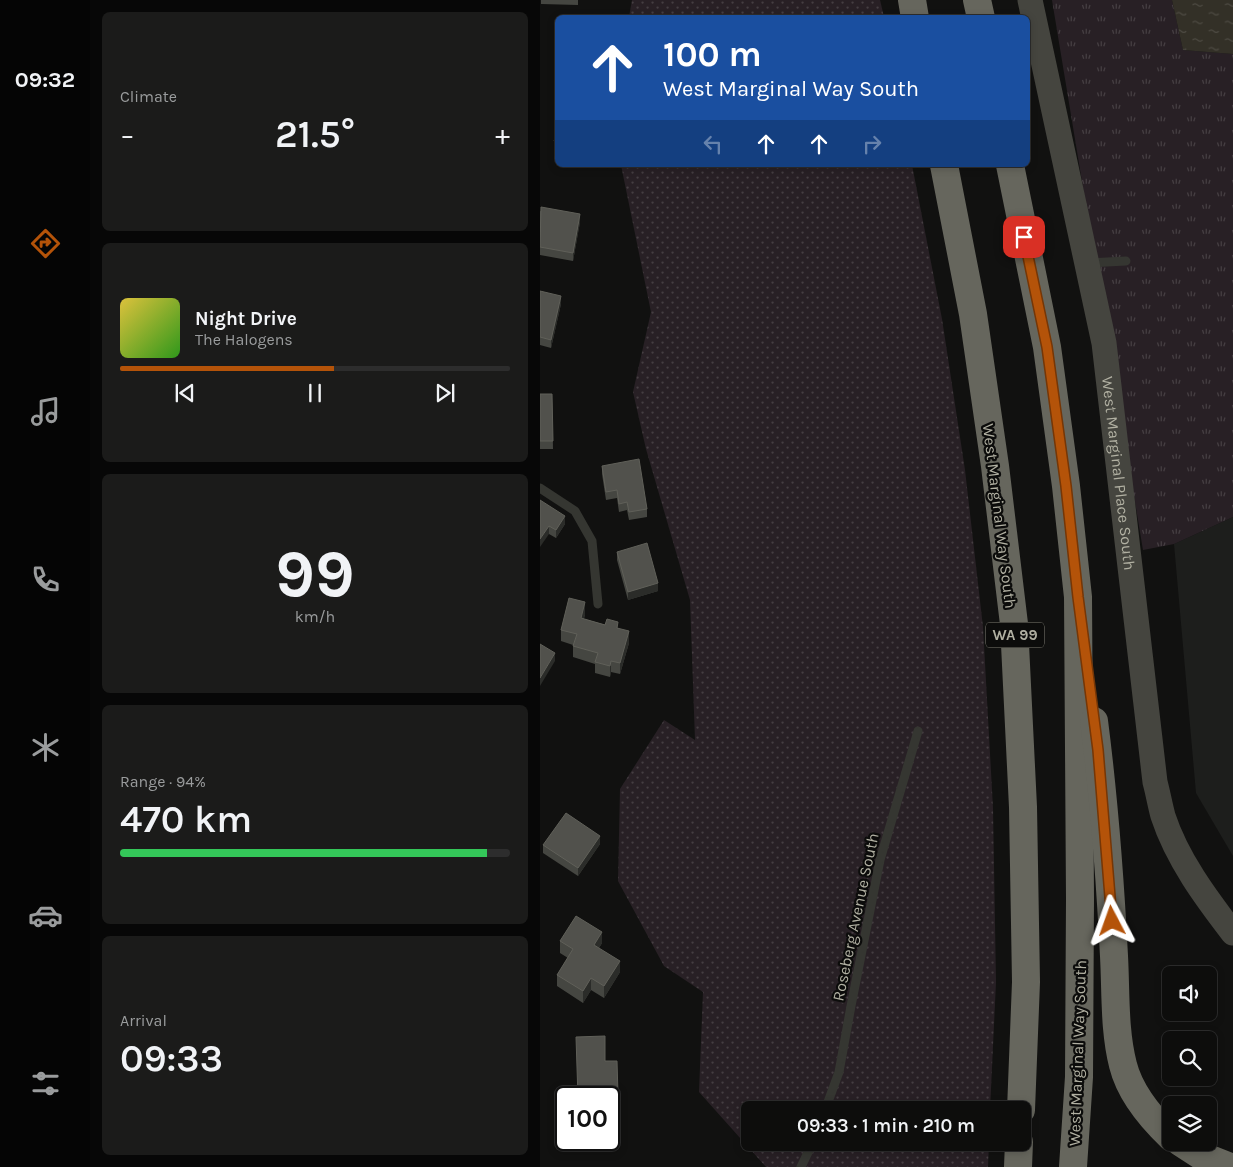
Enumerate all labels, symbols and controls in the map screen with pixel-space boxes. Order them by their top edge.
text: 100 m [663,34,762,75]
icon: ahead [580,35,645,100]
text: 09:32 [15,67,75,93]
text: West Marginal Way South [663,76,919,102]
text: Climate [120,87,177,106]
text: 21.5° [275,112,355,157]
text: − [120,118,135,151]
text: + [495,118,510,151]
icon: left [699,130,727,158]
icon: ahead [752,130,780,158]
icon: ahead [805,130,833,158]
icon: right [858,130,886,158]
pin [1003,216,1045,258]
icon: arrive [1010,223,1038,251]
icon: directions [28,226,63,261]
text: Night Drive [195,308,297,330]
text: The Halogens [195,330,293,349]
street label: West Marginal Place South [1098,375,1139,571]
icon: previous [171,379,199,407]
icon: pause [301,379,329,407]
icon: next [431,379,459,407]
icon: music [28,394,63,429]
street label: West Marginal Way South [979,422,1020,610]
text: 99 [275,536,355,612]
icon: phone [28,562,63,597]
text: km/h [295,607,335,626]
road number: WA 99 [986,622,1044,648]
icon: climate [28,730,63,765]
text: Range · 94% [120,772,206,791]
text: 470 km [120,797,252,842]
street label: Roseberg Avenue South [828,831,883,1003]
position arrow [1085,894,1137,946]
icon: car [28,898,63,933]
street label: West Marginal Way South [1065,960,1090,1146]
map controls [1162,966,1217,1151]
button: sound [1162,966,1217,1021]
text: Arrival [120,1011,167,1030]
button: search [1162,1031,1217,1086]
text: 09:33 [120,1036,223,1081]
icon: filters [28,1066,63,1101]
speed limit sign: 100 [555,1086,620,1151]
button: layers [1162,1096,1217,1151]
text: 09:33 · 1 min · 210 m [797,1115,975,1137]

